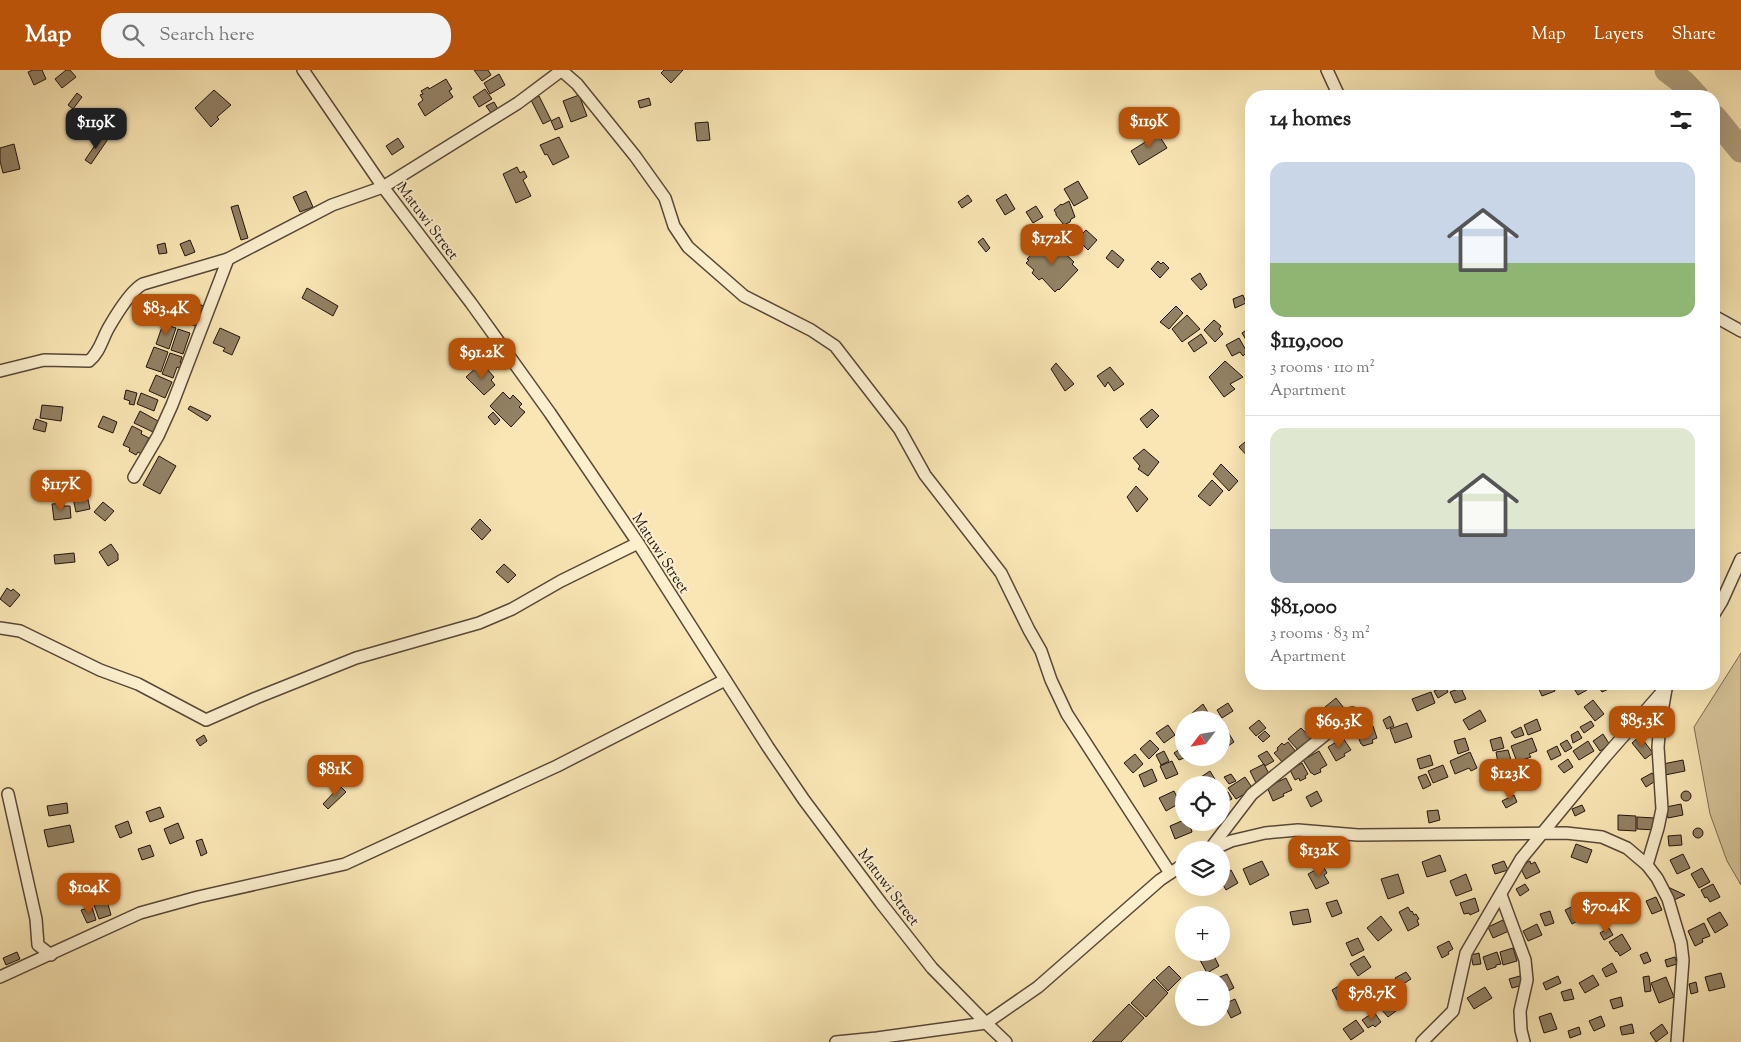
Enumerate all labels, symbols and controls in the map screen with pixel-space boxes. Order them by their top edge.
search box [101,13,451,58]
text: Map [25,18,71,52]
icon: search [119,21,147,49]
text: Search here [159,22,255,49]
text: Map [1531,22,1566,48]
text: Layers [1594,22,1644,48]
text: Share [1672,22,1716,48]
text: 14 homes [1270,105,1351,135]
pin: $119K [1114,106,1184,149]
icon: filters [1667,106,1695,134]
pin: $119K [61,108,131,150]
text: $119K [1130,111,1168,134]
text: $119K [77,112,115,135]
street label: Matuwi Street [391,179,463,265]
icon: home [1438,195,1528,285]
pin: $172K [1017,224,1087,266]
text: $172K [1032,228,1072,251]
pin: $83.4K [125,294,207,336]
text: $83.4K [143,298,189,321]
text: $119,000 [1270,327,1343,357]
pin: $91.2K [441,338,523,380]
text: $91.2K [460,342,504,365]
text: 3 rooms · 110 m² [1270,357,1375,380]
text: Apartment [1270,380,1346,403]
icon: home [1438,460,1528,550]
pin: $117K [26,470,96,512]
text: $117K [41,474,81,497]
street label: Matuwi Street [626,510,694,598]
text: $81,000 [1270,593,1337,623]
text: 3 rooms · 83 m² [1270,623,1370,646]
text: Apartment [1270,646,1346,669]
pin: $69.3K [1298,706,1380,749]
pin: $85.3K [1601,706,1683,748]
text: $85.3K [1620,710,1664,733]
north arrow [1175,711,1230,766]
map controls [1175,711,1230,1026]
text: $69.3K [1316,711,1362,734]
pin: $81K [305,754,365,797]
pin: $123K [1475,758,1545,801]
text: $81K [318,759,352,782]
text: $123K [1490,763,1530,786]
button: locate [1175,776,1230,831]
pin: $132K [1284,836,1354,878]
text: $132K [1299,840,1339,863]
button: layers [1175,841,1230,896]
street label: Matuwi Street [852,845,924,931]
pin: $104K [54,872,124,915]
text: $104K [68,877,110,900]
pin: $70.4K [1565,892,1647,934]
text: $70.4K [1582,896,1630,919]
button: + [1175,906,1230,961]
button: − [1175,971,1230,1026]
pin: $78.7K [1331,978,1413,1021]
text: $78.7K [1348,983,1396,1006]

